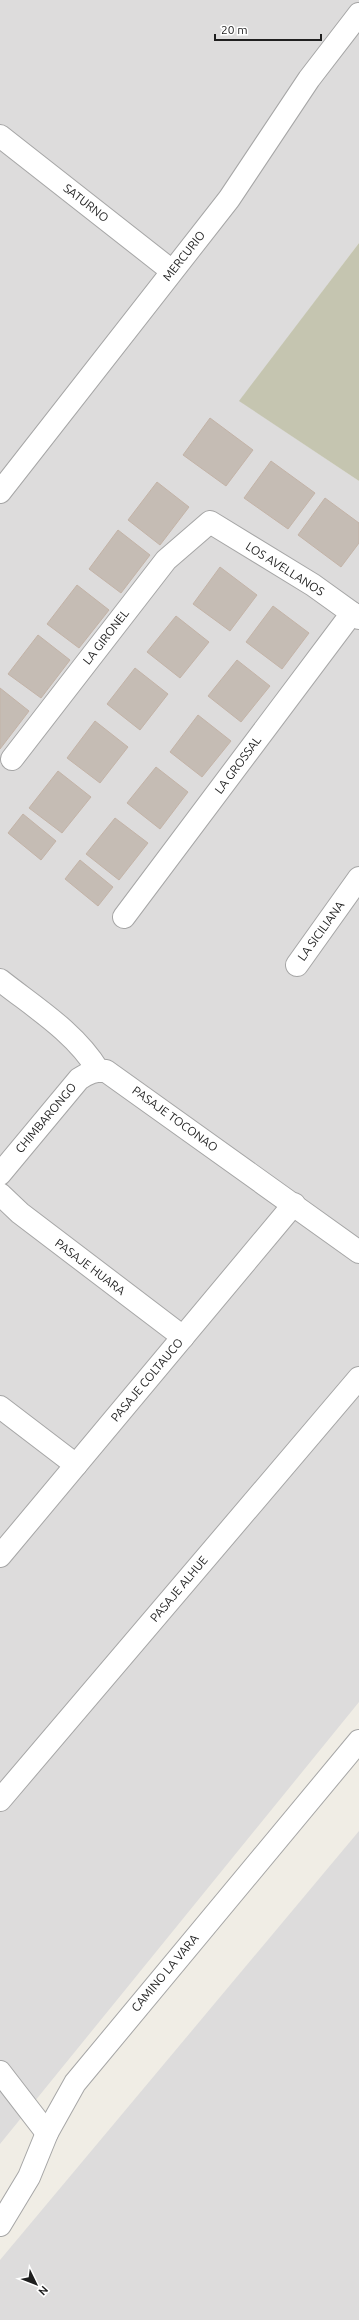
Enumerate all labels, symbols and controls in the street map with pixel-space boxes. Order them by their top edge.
scale bar [215,16,321,42]
text: 20 m [221,23,248,36]
street label: SATURNO [61,181,111,224]
street label: MERCURIO [160,228,207,283]
street label: LOS AVELLANOS [244,539,327,598]
street label: LA GIRONEL [80,607,131,667]
street label: LA GROSSAL [212,734,263,796]
street label: LA SICILIANA [295,898,347,963]
street label: CHIMBARONGO [13,1080,79,1155]
street label: PASAJE TOCONAO [130,1083,221,1154]
street label: PASAJE HUARA [53,1236,128,1297]
street label: PASAJE COLTAUCO [108,1335,185,1424]
street label: PASAJE ALHUE [147,1553,210,1624]
street label: CAMINO LA VARA [128,1931,201,2014]
north arrow [16,2264,56,2304]
text: N [36,2284,51,2298]

